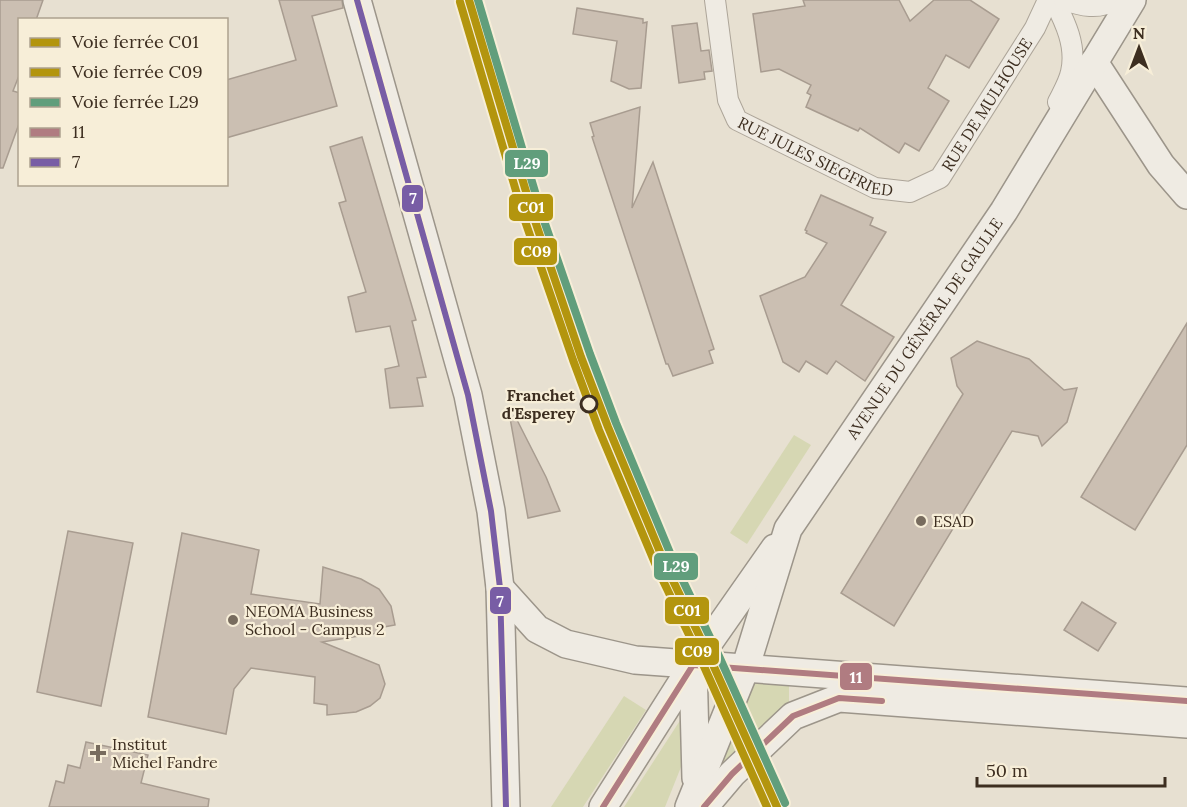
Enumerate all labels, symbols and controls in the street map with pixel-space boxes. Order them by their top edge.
legend [18,18,228,186]
north arrow [1109,18,1169,78]
text: N [1133,23,1145,43]
text: Voie ferrée C01 [71,30,199,53]
street label: RUE DE MULHOUSE [937,34,1036,175]
text: Voie ferrée C09 [71,60,203,83]
text: Voie ferrée L29 [71,90,199,113]
street label: RUE JULES SIEGFRIED [735,112,894,200]
text: 11 [72,120,85,143]
line badge: L29 [504,149,549,178]
text: 7 [72,150,80,173]
text: L29 [513,153,541,173]
line badge: 7 [401,184,424,213]
text: 7 [409,188,417,208]
line badge: C01 [508,193,554,222]
text: C01 [517,197,545,217]
street label: AVENUE DU GÉNÉRAL DE GAULLE [842,214,1007,444]
line badge: C09 [513,237,558,266]
text: C09 [521,241,551,261]
place label: Franchet d'Esperey [502,385,575,423]
marker: Franchet d'Esperey [580,395,598,413]
place label: ESAD [933,511,974,531]
marker: ESAD [914,514,928,528]
line badge: L29 [653,552,699,581]
text: L29 [662,556,690,576]
line badge: 7 [489,586,512,615]
text: 7 [496,591,504,611]
line badge: C01 [664,596,710,625]
text: C01 [673,600,701,620]
place label: NEOMA Business School - Campus 2 [245,601,385,639]
marker: NEOMA Business School - Campus 2 [226,613,240,627]
line badge: C09 [674,637,720,666]
text: C09 [682,641,712,661]
line badge: 11 [839,662,873,691]
text: 11 [850,667,863,687]
place label: Institut Michel Fandre [112,734,218,772]
marker: Institut Michel Fandre [89,744,107,762]
scale bar [977,750,1164,788]
text: 50 m [986,759,1028,782]

